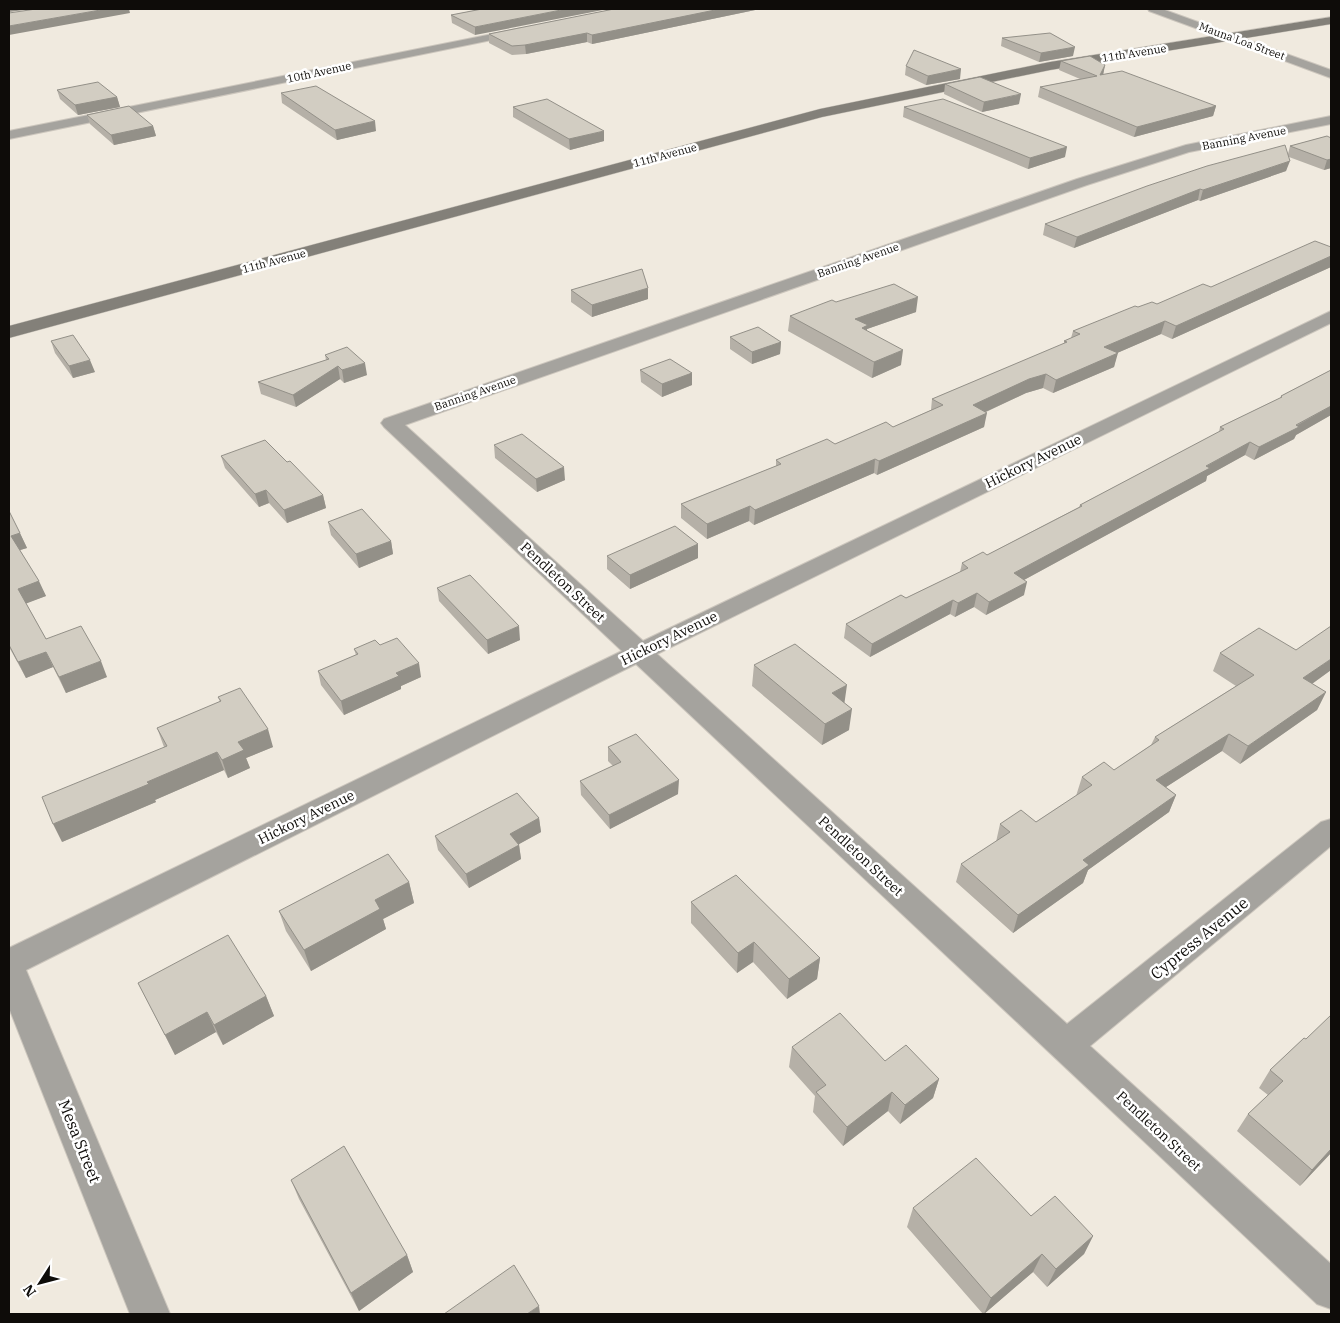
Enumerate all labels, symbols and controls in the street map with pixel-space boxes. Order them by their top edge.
street label: Mauna Loa Street [1197,19,1287,63]
street label: 11th Avenue [1101,41,1167,65]
street label: 10th Avenue [286,58,352,86]
street label: Banning Avenue [1201,123,1287,153]
street label: 11th Avenue [632,140,698,170]
street label: Banning Avenue [815,239,901,280]
street label: 11th Avenue [241,246,307,276]
street label: Banning Avenue [432,372,518,413]
street label: Hickory Avenue [982,430,1084,492]
street label: Pendleton Street [517,538,609,626]
street label: Hickory Avenue [618,607,720,669]
street label: Hickory Avenue [255,786,357,848]
street label: Pendleton Street [815,812,907,900]
street label: Cypress Avenue [1146,893,1252,983]
street label: Pendleton Street [1113,1087,1205,1175]
street label: Mesa Street [54,1097,106,1186]
north arrow [15,1258,65,1308]
text: N [19,1281,40,1300]

